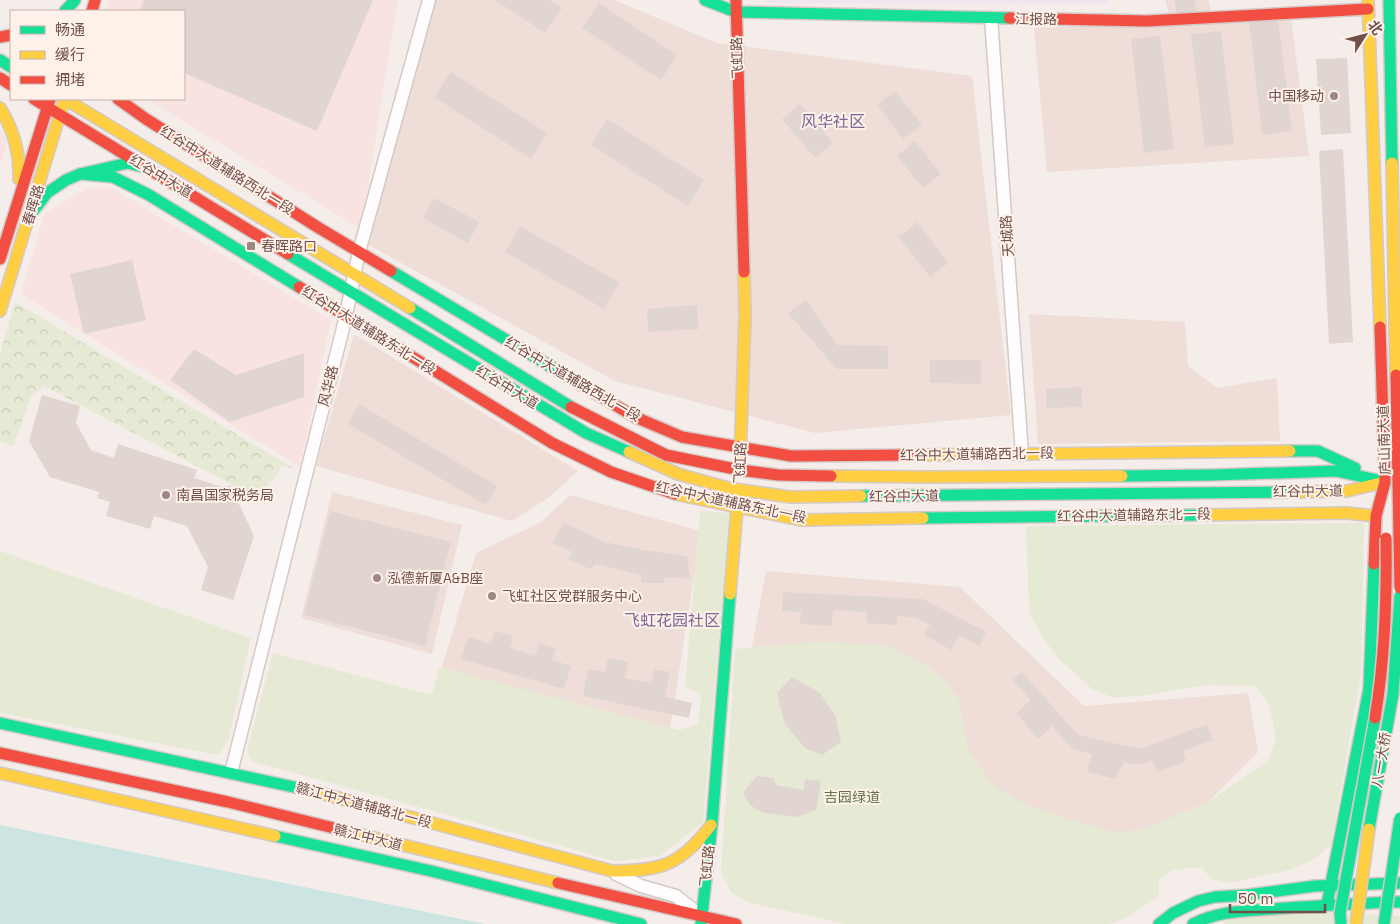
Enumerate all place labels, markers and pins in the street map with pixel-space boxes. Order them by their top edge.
place label: 中国移动 [1268,87,1324,105]
marker: 中国移动 [1328,90,1340,102]
place label: 春晖路口 [261,237,317,255]
marker: 春晖路口 [245,240,257,252]
place label: 南昌国家税务局 [176,486,274,504]
marker: 南昌国家税务局 [160,489,172,501]
place label: 泓德新厦A&B座 [387,569,484,587]
marker: 泓德新厦A&B座 [371,572,383,584]
place label: 飞虹社区党群服务中心 [502,587,642,605]
marker: 飞虹社区党群服务中心 [486,590,498,602]

